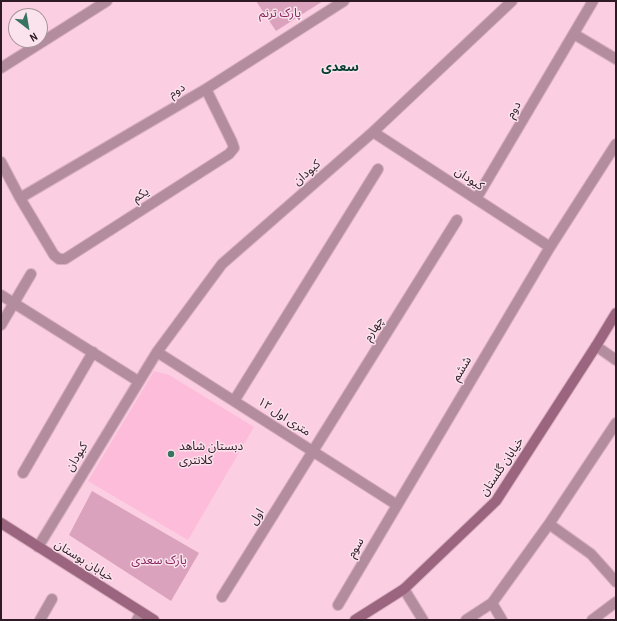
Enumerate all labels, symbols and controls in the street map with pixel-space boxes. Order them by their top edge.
park label: پارک ترنم [259,7,301,21]
north arrow [8,8,48,48]
text: N [27,30,40,45]
district label: سعدی [321,60,359,76]
street label: دوم [166,80,188,102]
street label: دوم [503,99,525,121]
street label: کبودان [290,157,324,189]
street label: کیودان [452,164,486,194]
street label: یکم [130,184,152,206]
street label: چهارم [361,314,387,344]
street label: ششم [449,354,475,384]
street label: ۱۲ متری اول [255,395,313,439]
street label: خیابان گلستان [477,435,527,499]
street label: کبودان [63,440,91,474]
place label: دبستان شاهد کلانتری [179,440,243,468]
marker: دبستان شاهد کلانتری [166,449,176,459]
street label: اول [247,506,267,528]
street label: سوم [344,535,368,561]
street label: خیابان بوستان [52,537,116,585]
park label: پارک سعدی [131,554,187,568]

